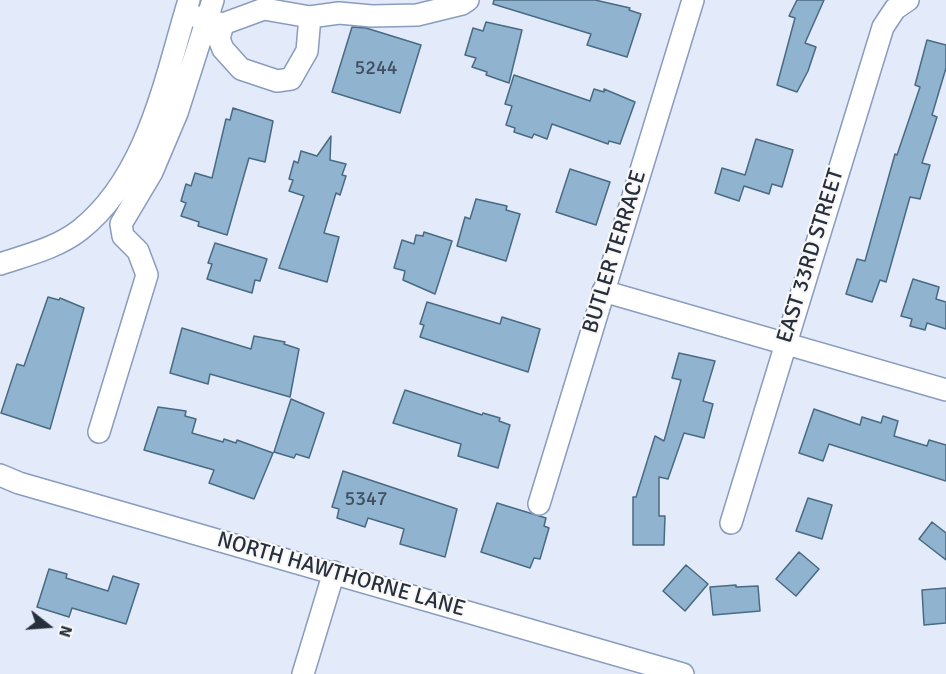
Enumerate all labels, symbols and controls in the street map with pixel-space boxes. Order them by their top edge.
house number: 5244 [354,57,398,81]
street label: EAST 33RD STREET [772,166,850,346]
street label: BUTLER TERRACE [578,167,652,337]
house number: 5347 [344,488,388,512]
street label: NORTH HAWTHORNE LANE [214,527,468,623]
north arrow [18,596,78,656]
text: N [54,623,76,640]

